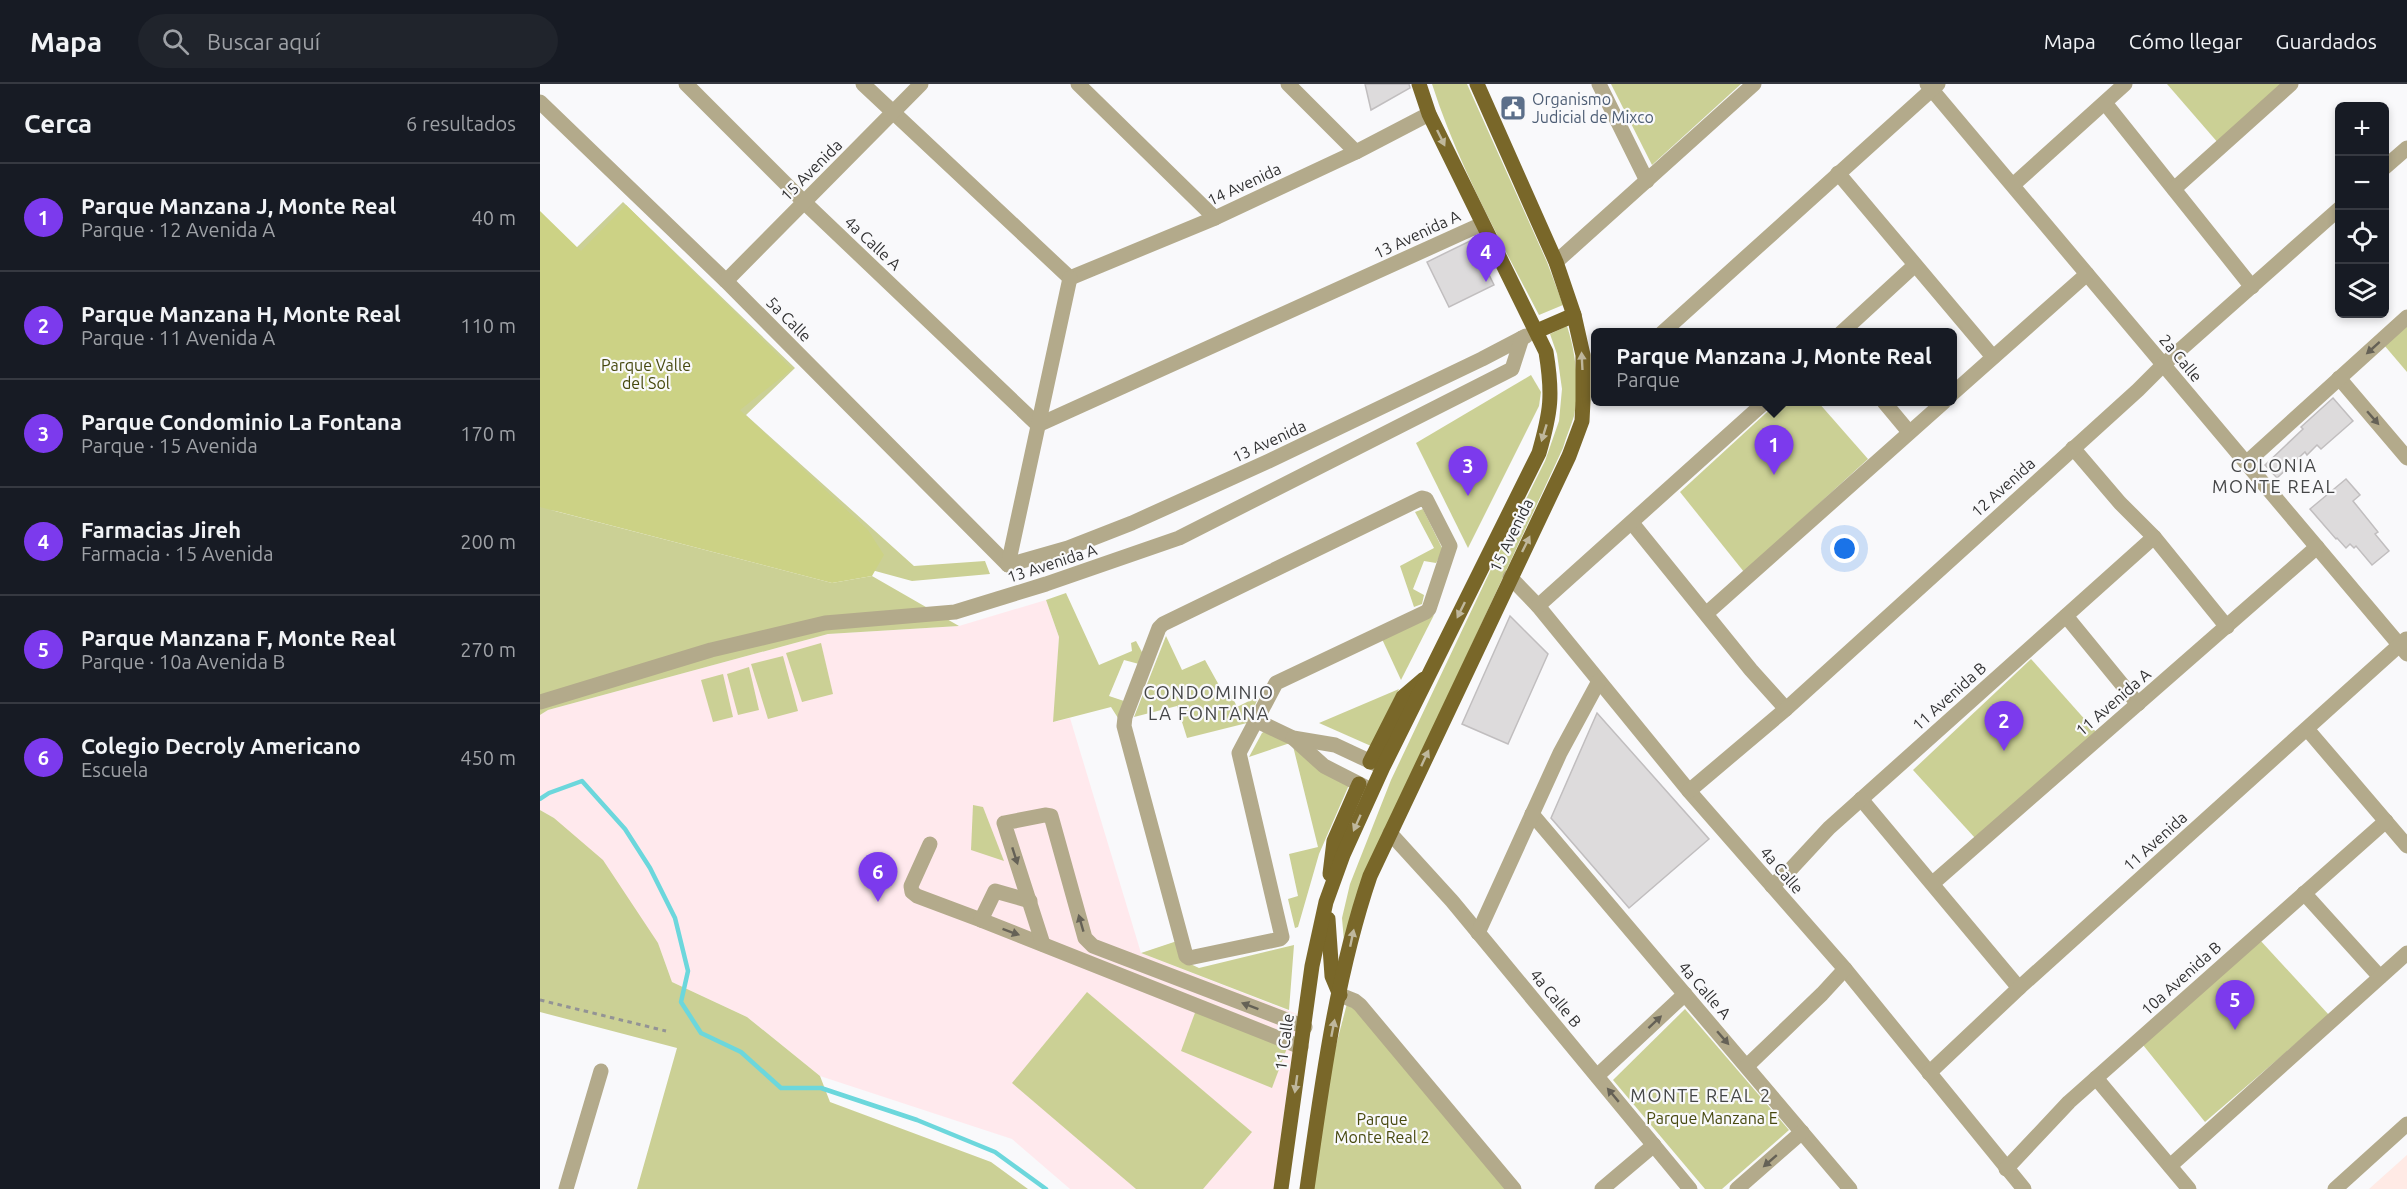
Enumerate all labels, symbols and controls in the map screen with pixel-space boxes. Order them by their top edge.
search box [138,14,558,68]
icon: search [159,25,192,58]
text: Mapa [30,26,102,57]
text: Buscar aquí [207,29,320,54]
text: Mapa [2044,29,2096,53]
text: Cómo llegar [2129,29,2243,53]
text: Guardados [2276,29,2377,53]
place label: Organismo Judicial de Mixco [1532,90,1654,126]
public building icon: Organismo Judicial de Mixco [1498,93,1528,123]
map controls [2335,102,2389,318]
button: + [2335,102,2389,156]
text: Cerca [24,109,92,138]
text: 6 resultados [406,112,516,135]
one-way arrow [1436,130,1445,147]
street label: 15 Avenida [777,136,845,204]
button: − [2335,156,2389,210]
street label: 14 Avenida [1204,159,1284,209]
text: Parque Manzana J, Monte Real [81,193,396,218]
text: 1 [38,206,49,229]
text: 40 m [472,206,516,229]
street label: 13 Avenida A [1371,206,1464,262]
button: locate [2335,210,2389,264]
street label: 4a Calle A [841,212,905,274]
text: Parque · 12 Avenida A [81,218,275,241]
pin: 4 [1466,232,1506,282]
button: layers [2335,264,2389,318]
street label: 5a Calle [763,293,815,345]
text: Parque Manzana H, Monte Real [81,301,401,326]
text: 2 [38,314,49,337]
text: 110 m [460,314,516,337]
text: Parque · 11 Avenida A [81,326,275,349]
popup [1591,328,1957,406]
street label: 2a Calle [2156,331,2206,385]
one-way arrow [2366,341,2381,354]
text: Parque Manzana J, Monte Real [1616,343,1932,368]
one-way arrow [1578,351,1587,370]
park label: Parque Valle del Sol [601,356,691,392]
text: Parque [1616,368,1680,391]
text: Parque Condominio La Fontana [81,409,402,434]
one-way arrow [2366,410,2379,425]
street label: 13 Avenida [1229,416,1309,466]
text: 3 [38,422,49,445]
text: 170 m [460,422,516,445]
one-way arrow [1539,425,1548,443]
pin: 1 [1754,426,1794,475]
text: Parque · 15 Avenida [81,434,258,457]
pin: 3 [1448,446,1488,496]
street label: 12 Avenida [1968,454,2038,520]
district label: COLONIA MONTE REAL [2212,455,2336,496]
street label: 15 Avenida [1486,495,1536,575]
text: Farmacias Jireh [81,517,241,542]
text: 4 [38,530,49,553]
text: 200 m [460,530,516,553]
your location [1830,534,1859,563]
one-way arrow [1522,535,1531,552]
street label: 13 Avenida A [1005,540,1100,586]
text: Farmacia · 15 Avenida [81,542,274,565]
one-way arrow [1457,601,1466,618]
text: Parque Manzana F, Monte Real [81,625,396,650]
text: 5 [38,638,49,661]
text: 270 m [460,638,516,661]
text: Parque · 10a Avenida B [81,650,285,673]
street label: 11 Avenida B [1908,658,1990,734]
street label: 11 Avenida A [2072,664,2155,739]
district label: CONDOMINIO LA FONTANA [1143,682,1275,723]
pin: 2 [1984,702,2024,751]
text: Colegio Decroly Americano [81,733,361,758]
text: 6 [38,746,49,769]
text: 450 m [460,746,516,769]
one-way arrow [1421,749,1430,766]
text: Escuela [81,758,148,781]
street label: 11 Avenida [2120,808,2190,874]
one-way arrow [1353,814,1362,831]
street label: 4a Calle [1757,843,1807,897]
one-way arrow [1011,847,1020,865]
pin: 6 [858,852,898,902]
one-way arrow [1076,914,1085,932]
one-way arrow [1002,927,1020,937]
one-way arrow [1348,928,1357,947]
street label: 10a Avenida B [2137,937,2225,1019]
street label: 4a Calle A [1675,958,1735,1023]
street label: 4a Calle B [1527,965,1585,1031]
pin: 5 [2216,980,2254,1030]
one-way arrow [1241,1000,1259,1010]
street label: 11 Calle [1271,1013,1297,1071]
one-way arrow [1648,1015,1663,1029]
one-way arrow [1329,1018,1338,1037]
one-way arrow [1716,1030,1729,1045]
one-way arrow [1291,1074,1300,1093]
district label: MONTE REAL 2 [1630,1085,1772,1105]
one-way arrow [1607,1088,1620,1103]
park label: Parque Manzana E [1646,1109,1778,1127]
park label: Parque Monte Real 2 [1334,1110,1430,1146]
one-way arrow [1762,1154,1778,1167]

